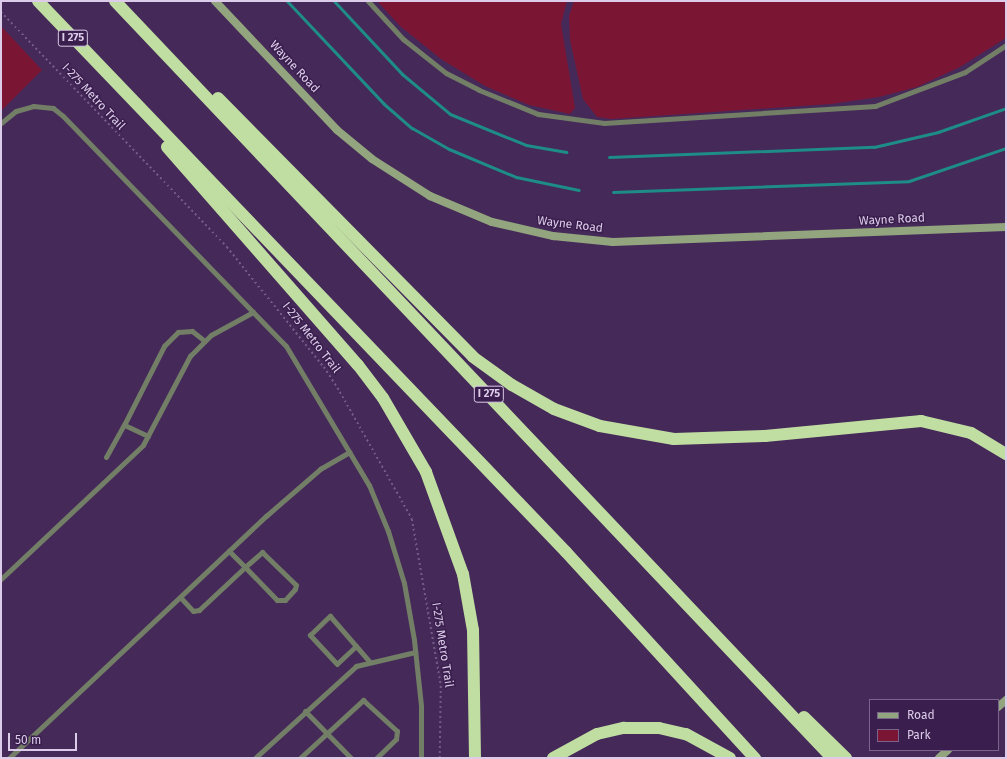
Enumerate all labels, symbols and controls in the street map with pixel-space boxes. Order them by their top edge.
road number: I 275 [57,29,89,47]
street label: Wayne Road [266,38,322,96]
street label: I-275 Metro Trail [58,61,128,133]
street label: Wayne Road [859,211,925,229]
street label: Wayne Road [536,214,604,236]
street label: I-275 Metro Trail [279,300,343,376]
road number: I 275 [473,385,505,403]
street label: I-275 Metro Trail [428,601,456,689]
legend [869,699,999,751]
text: Road [907,708,935,722]
scale bar [10,725,79,751]
text: Park [907,728,931,742]
text: 50 m [15,733,41,747]

